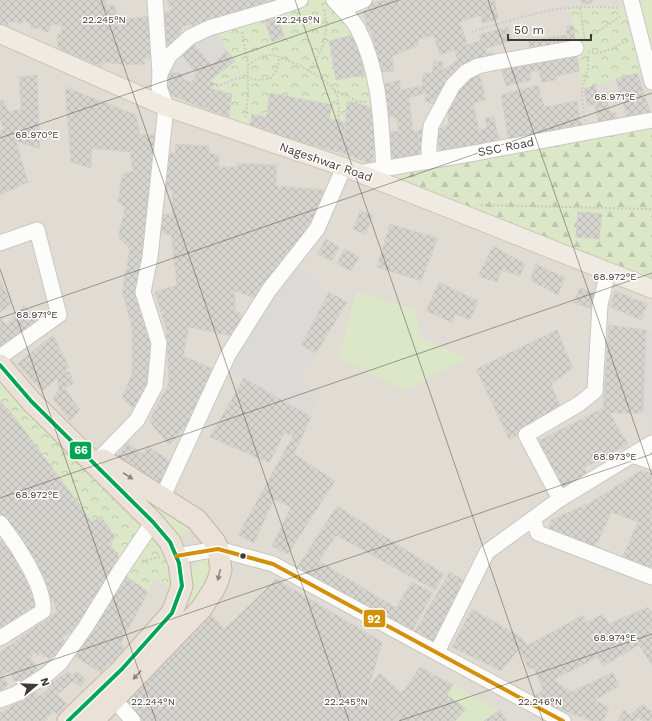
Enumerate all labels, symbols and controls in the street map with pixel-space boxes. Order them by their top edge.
text: 22.245°N [82,14,126,25]
text: 22.246°N [276,14,320,25]
scale bar [508,16,591,42]
text: 50 m [514,23,544,37]
text: 68.971°E [594,91,636,102]
text: 68.970°E [15,129,59,140]
street label: SSC Road [477,135,535,159]
street label: Nageshwar Road [278,140,374,184]
text: 68.972°E [593,271,637,282]
text: 68.971°E [16,309,58,320]
line badge: 66 [69,441,92,460]
text: 66 [74,444,88,457]
text: 68.973°E [593,451,637,462]
one-way arrow [123,473,134,480]
text: 68.972°E [15,489,59,500]
unlabelled marker [238,551,248,561]
one-way arrow [215,569,221,582]
line badge: 92 [363,609,386,628]
text: 92 [367,613,381,626]
text: 68.974°E [594,632,636,643]
north arrow [16,665,56,705]
one-way arrow [132,670,142,680]
text: N [38,676,52,688]
text: 22.244°N [131,696,175,707]
text: 22.245°N [324,696,368,707]
text: 22.246°N [518,696,562,707]

